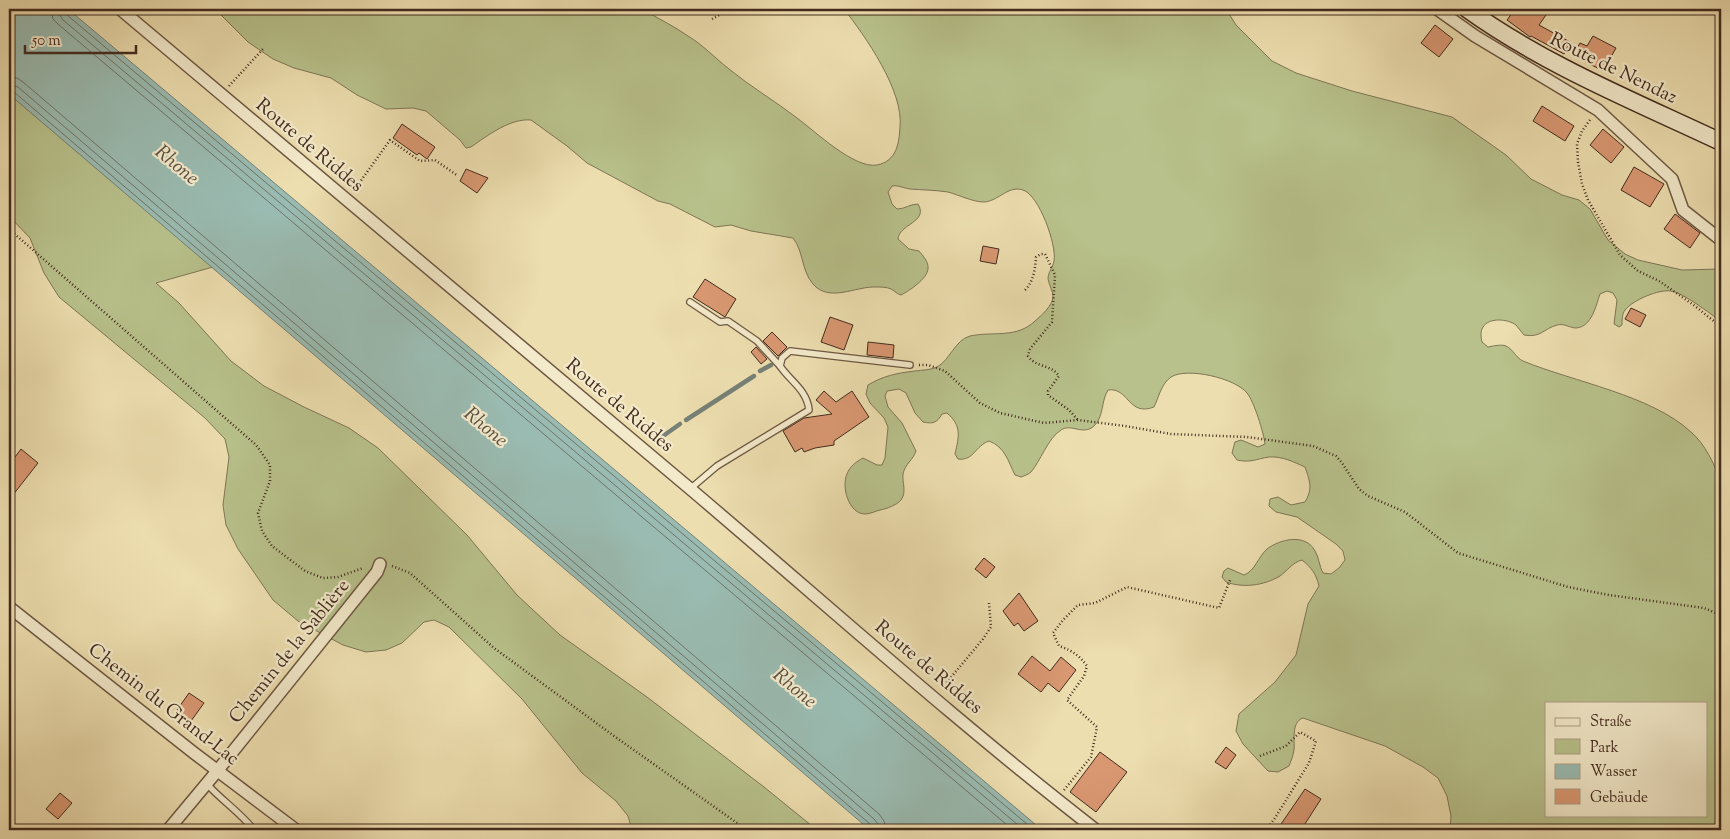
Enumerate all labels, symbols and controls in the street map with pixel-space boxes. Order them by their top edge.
scale bar [25,22,136,54]
street label: Route de Nendaz [1545,26,1681,112]
text: 50 m [31,31,61,52]
street label: Route de Riddes [249,93,369,199]
water label: Rhone [148,139,204,193]
street label: Route de Riddes [559,353,679,459]
water label: Rhone [457,401,513,455]
street label: Chemin de la Sablière [223,574,357,730]
street label: Route de Riddes [868,615,988,721]
street label: Chemin du Grand-Lac [82,637,245,773]
water label: Rhone [766,662,822,716]
legend [1545,702,1708,816]
text: Straße [1590,712,1632,733]
text: Park [1590,738,1619,759]
text: Wasser [1590,762,1637,783]
text: Gebäude [1590,788,1648,809]

